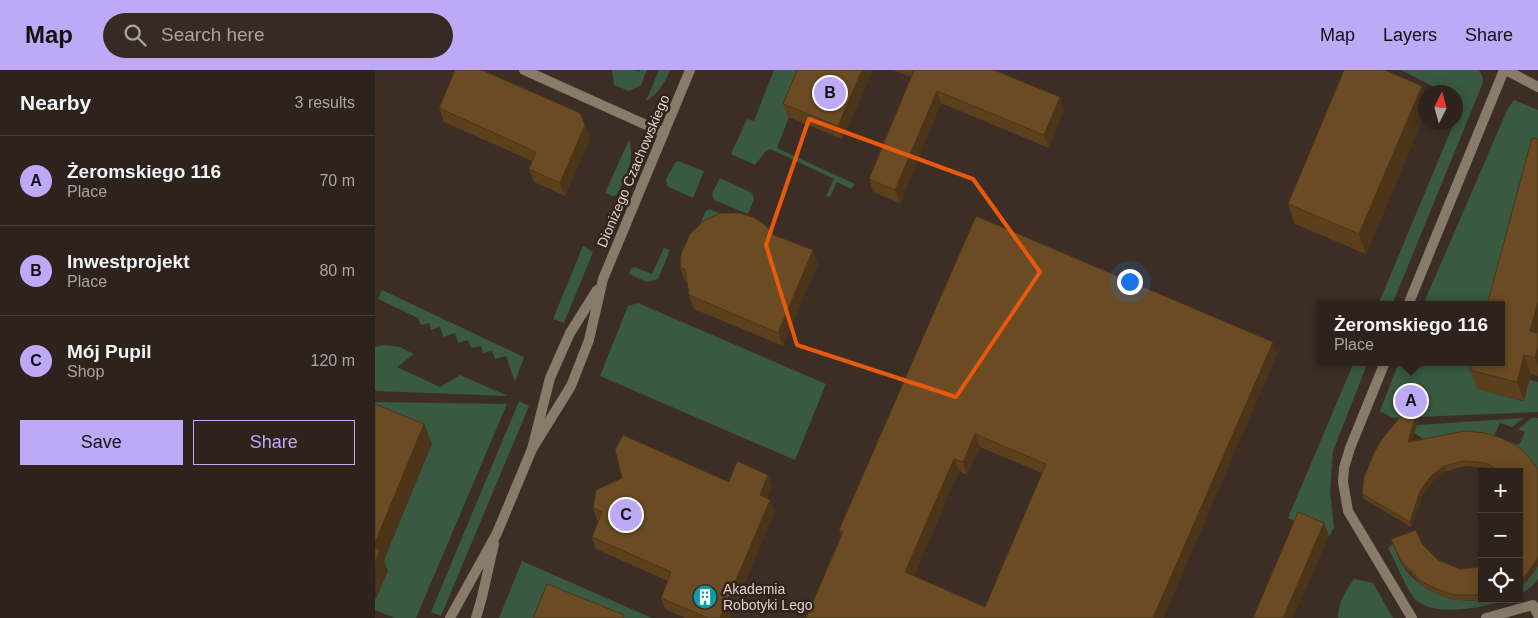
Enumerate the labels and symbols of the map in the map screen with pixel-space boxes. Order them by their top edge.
pin: B [814,74,846,112]
north arrow [1418,85,1463,130]
street label: Dionizego Czachowskiego [594,92,673,250]
your location [1117,269,1143,295]
pin: A [1395,382,1427,420]
pin: C [610,496,642,534]
place label: Akademia Robotyki Lego [723,581,813,613]
building icon: Akademia Robotyki Lego [692,584,718,610]

